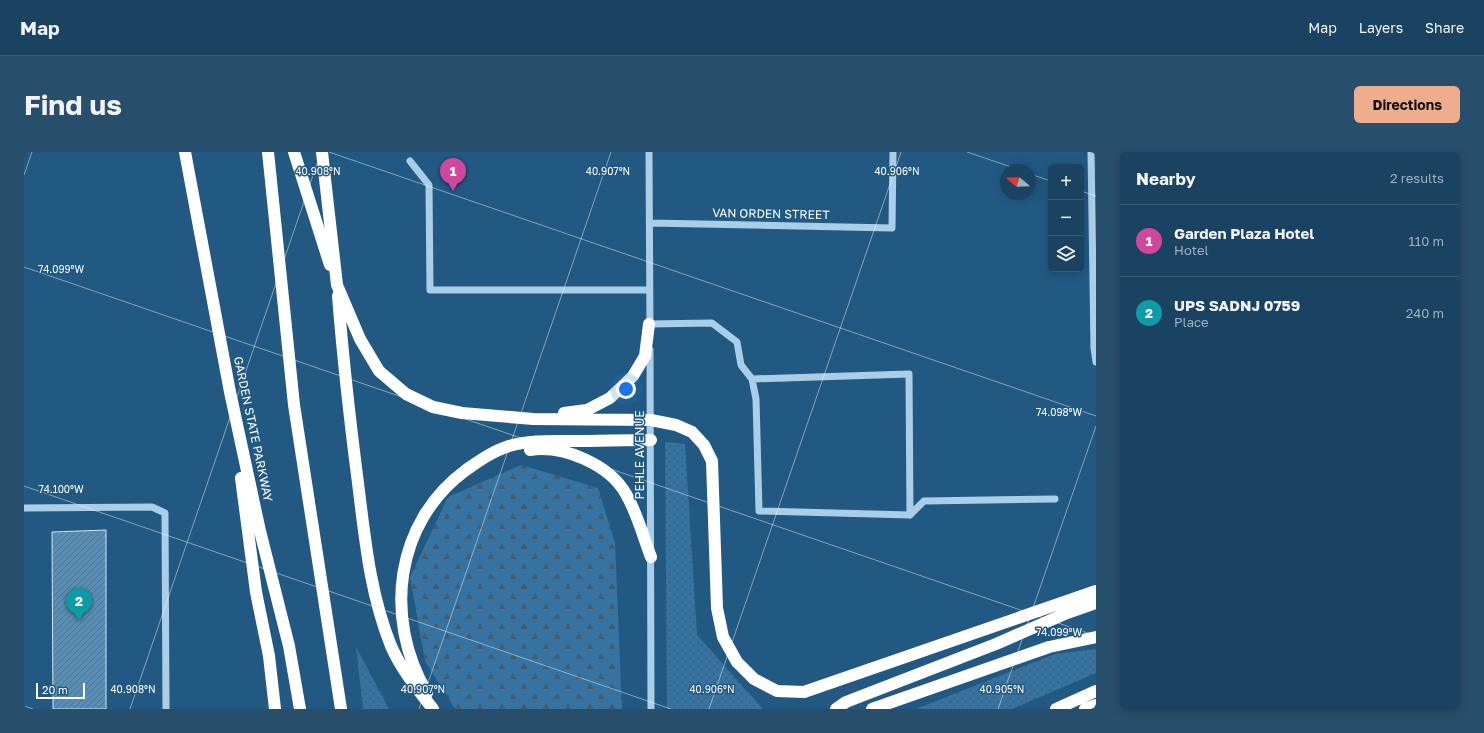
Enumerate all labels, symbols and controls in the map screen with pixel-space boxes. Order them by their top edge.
text: Map [20,16,60,39]
text: Map [1308,19,1337,36]
text: Layers [1359,19,1403,36]
text: Share [1425,19,1464,36]
button: Directions [1354,86,1460,123]
text: Find us [24,88,122,121]
pin: 1 [440,158,466,191]
north arrow [1000,164,1036,200]
map controls [1048,164,1084,272]
button: + [1048,164,1084,200]
text: 40.908°N [295,165,341,177]
text: 40.907°N [586,165,630,177]
text: 40.906°N [874,165,920,177]
text: Nearby [1136,168,1196,189]
text: 2 results [1390,170,1444,186]
button: − [1048,200,1084,236]
street label: VAN ORDEN STREET [712,205,830,222]
text: Garden Plaza Hotel [1174,224,1314,242]
text: 1 [1146,233,1152,249]
text: 110 m [1409,233,1444,249]
button: layers [1048,236,1084,272]
text: Hotel [1174,242,1209,258]
text: 74.099°W [38,263,84,275]
text: UPS SADNJ 0759 [1174,296,1300,314]
text: 2 [1145,305,1153,321]
text: 240 m [1406,305,1444,321]
text: Place [1174,314,1209,330]
street label: GARDEN STATE PARKWAY [231,355,276,503]
your location [616,379,636,399]
text: 74.098°W [1036,406,1083,418]
street label: PEHLE AVENUE [632,411,647,499]
text: 74.100°W [38,483,84,495]
pin: 2 [66,588,92,621]
text: 74.099°W [1036,626,1082,638]
scale bar [36,681,85,700]
text: 20 m [42,683,68,696]
text: 40.908°N [110,683,156,695]
text: 40.907°N [401,683,445,695]
text: 40.906°N [689,683,735,695]
text: 40.905°N [980,683,1024,695]

